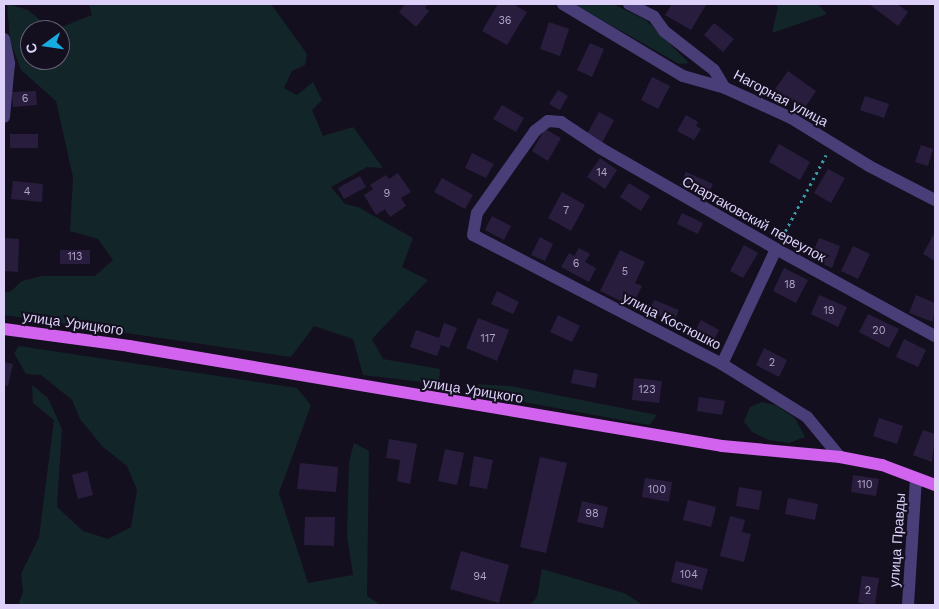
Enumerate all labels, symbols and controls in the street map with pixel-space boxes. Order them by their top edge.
house number: 36 [498,14,512,28]
north arrow [20,20,70,70]
text: С [22,42,40,55]
street label: Нагорная улица [731,66,831,130]
house number: 6 [22,92,28,106]
house number: 14 [596,166,608,180]
street label: Спартаковский переулок [679,172,829,266]
house number: 4 [24,185,30,199]
house number: 9 [384,187,390,201]
house number: 7 [563,204,569,218]
house number: 113 [68,250,82,264]
house number: 6 [573,257,579,271]
house number: 5 [622,265,628,279]
house number: 18 [784,278,796,292]
street label: улица Костюшко [620,289,724,353]
house number: 19 [823,304,835,318]
street label: улица Урицкого [21,308,125,338]
house number: 20 [872,324,886,338]
house number: 117 [481,332,495,346]
house number: 2 [769,356,775,370]
street label: улица Урицкого [421,374,525,406]
house number: 123 [638,383,656,397]
house number: 110 [857,478,873,492]
house number: 100 [648,483,666,497]
street label: улица Правды [885,492,909,588]
house number: 98 [585,507,599,521]
house number: 104 [680,568,698,582]
house number: 94 [473,570,487,584]
house number: 2 [865,584,871,598]

